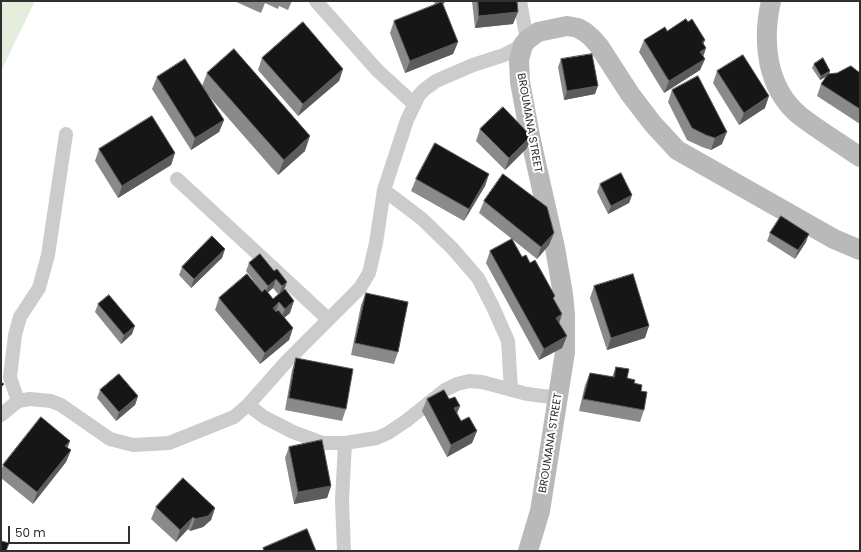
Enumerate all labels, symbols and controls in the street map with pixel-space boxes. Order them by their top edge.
street label: BROUMANA STREET [514,72,544,174]
street label: BROUMANA STREET [537,392,565,494]
scale bar [10,518,132,544]
text: 50 m [15,524,46,541]

